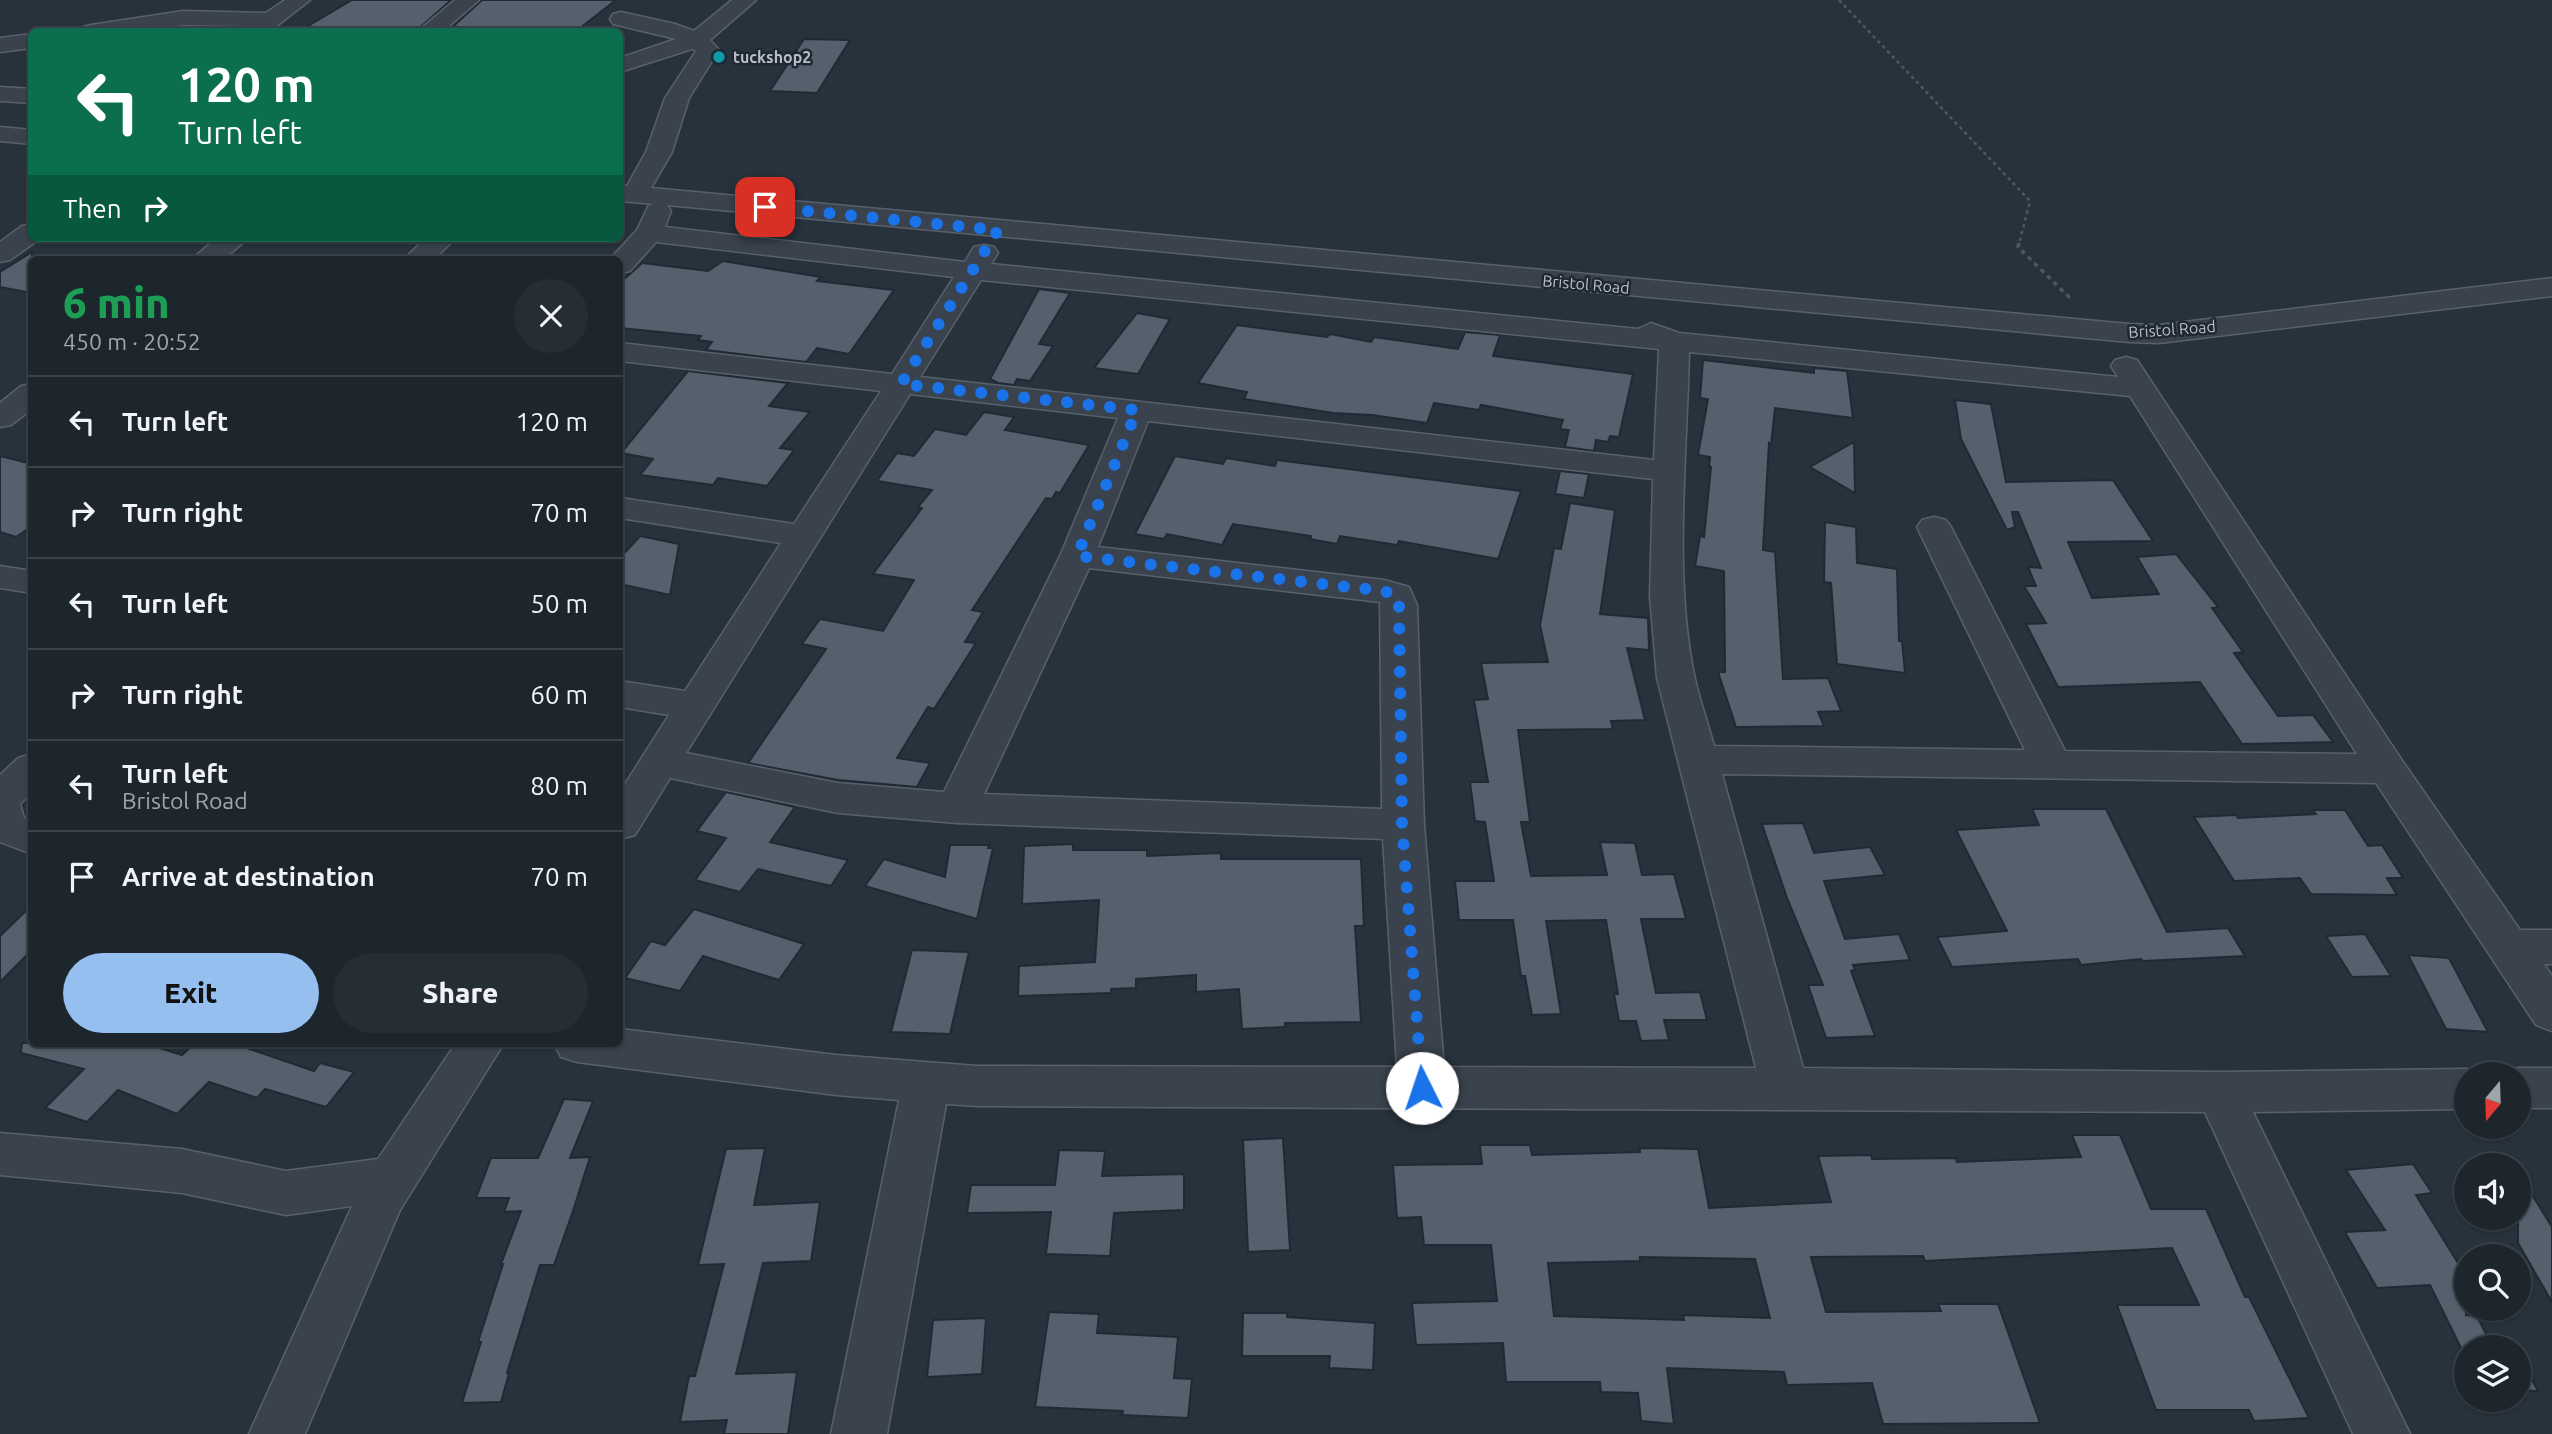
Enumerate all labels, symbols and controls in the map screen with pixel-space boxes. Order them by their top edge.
place label: tuckshop2 [733,48,811,66]
marker: tuckshop2 [711,49,727,65]
icon: left [63,56,154,147]
text: 120 m [178,56,315,111]
text: Turn left [178,114,302,150]
pin [735,177,795,237]
icon: arrive [746,188,784,226]
icon: right [136,189,174,227]
text: Then [63,194,122,223]
street label: Bristol Road [1542,271,1630,297]
text: 6 min [63,279,170,326]
button: close [514,279,588,353]
street label: Bristol Road [2128,317,2216,341]
text: 450 m · 20:52 [63,329,201,354]
icon: left [63,403,101,441]
text: Turn left [122,407,228,436]
text: 120 m [516,407,588,436]
icon: right [63,494,101,532]
text: Turn right [122,498,243,527]
text: 70 m [530,498,588,527]
icon: left [63,585,101,623]
text: Turn left [122,589,228,618]
text: 50 m [530,589,588,618]
icon: right [63,676,101,714]
text: Turn right [122,680,243,709]
text: 60 m [530,680,588,709]
text: Turn left [122,759,228,788]
icon: left [63,767,101,805]
text: 80 m [530,771,588,800]
text: Bristol Road [122,788,248,813]
icon: arrive [63,858,101,896]
text: Arrive at destination [122,862,375,891]
text: 70 m [530,862,588,891]
button: Exit [63,953,319,1033]
button: Share [333,953,588,1033]
position arrow [1385,1051,1459,1125]
north arrow [2454,1062,2530,1139]
map controls [2454,1062,2531,1412]
button: sound [2454,1153,2531,1230]
button: search [2454,1244,2531,1321]
button: layers [2454,1335,2531,1412]

